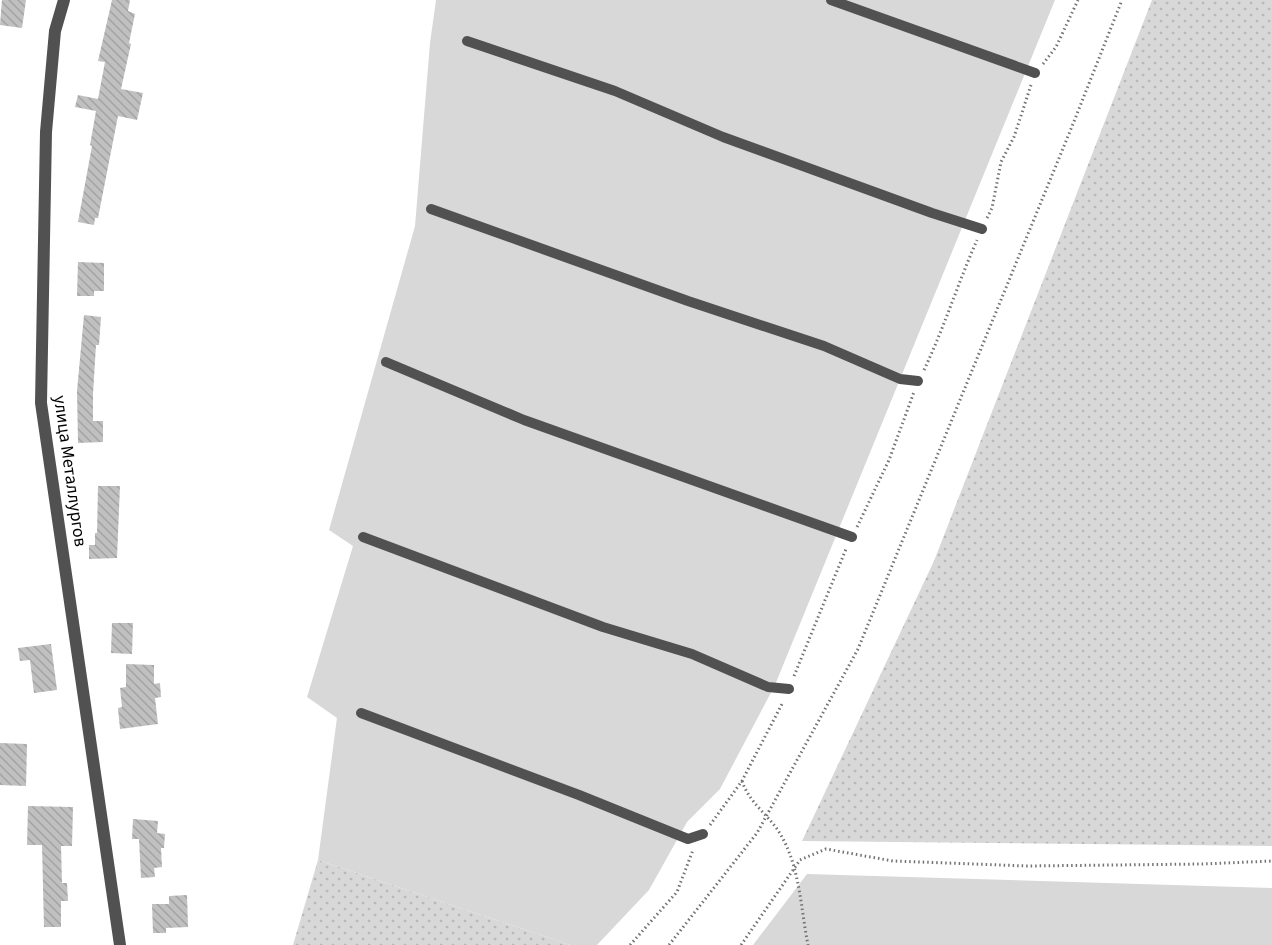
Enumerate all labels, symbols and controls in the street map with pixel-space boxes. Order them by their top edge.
street label: улица Металлургов [47,394,93,548]

